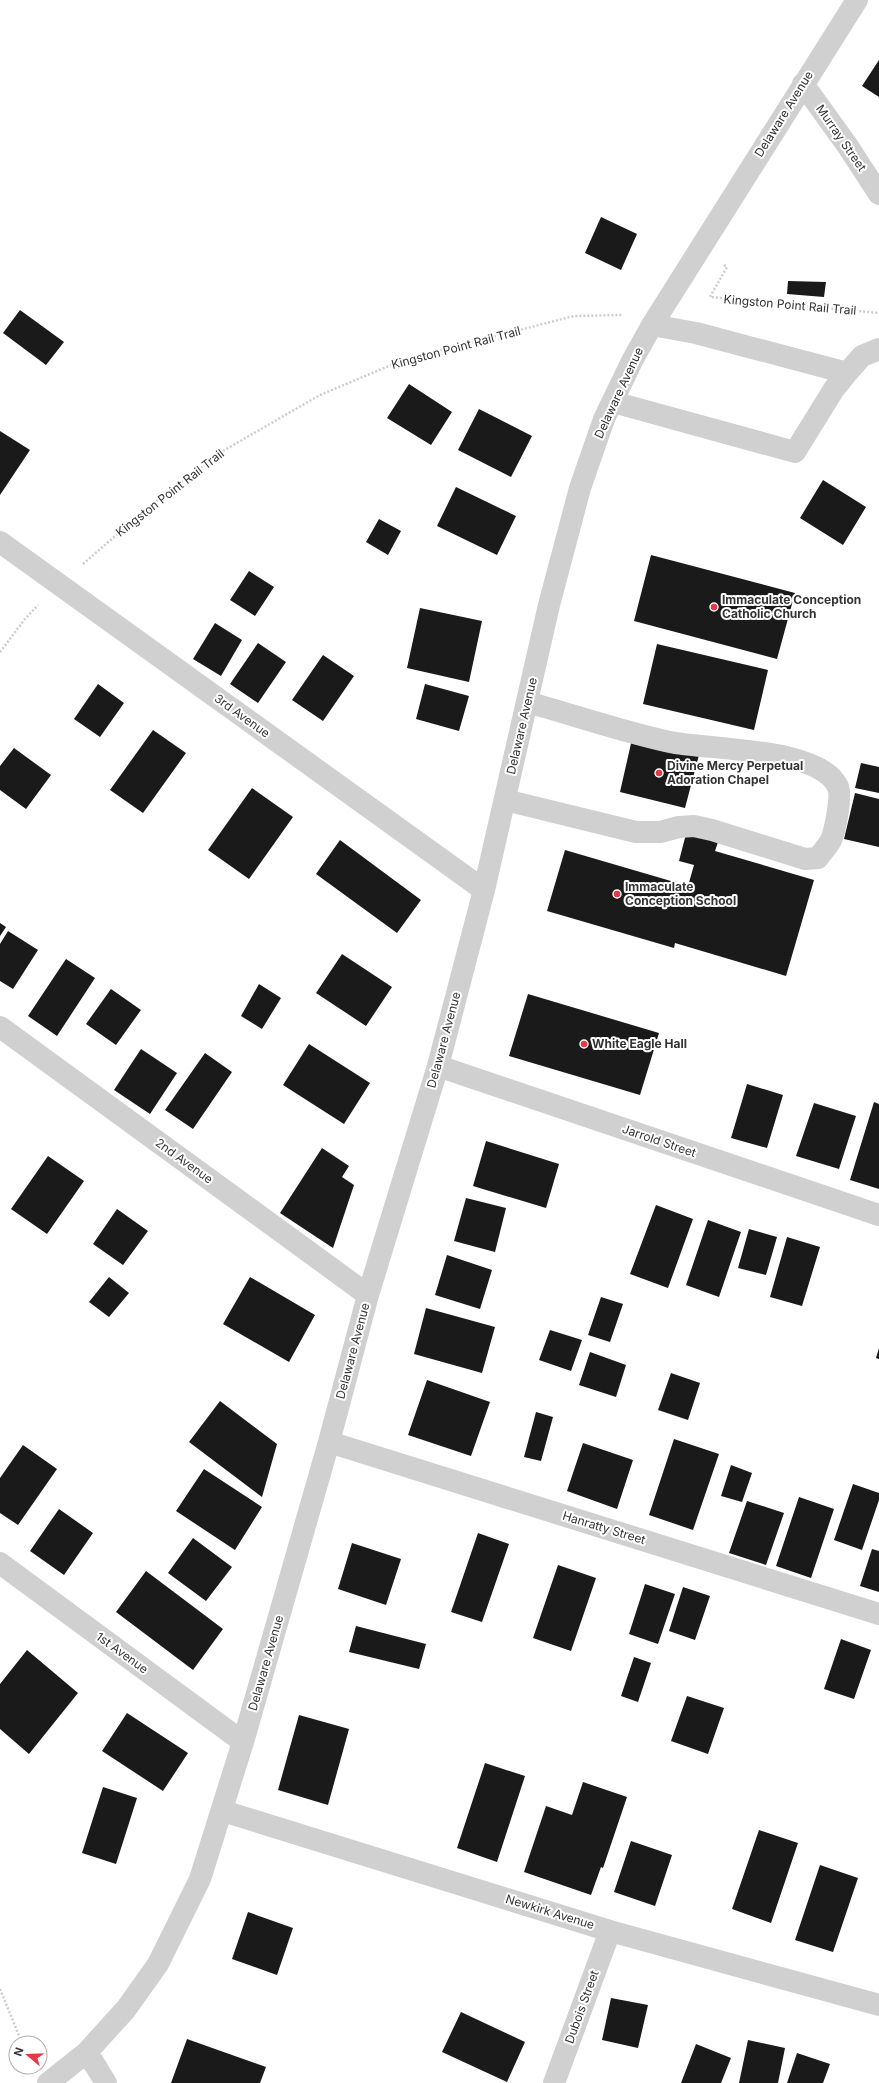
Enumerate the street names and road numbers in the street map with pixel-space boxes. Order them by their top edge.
street label: Delaware Avenue [751,68,816,160]
street label: Murray Street [813,102,870,174]
street label: Kingston Point Rail Trail [723,291,857,318]
street label: Kingston Point Rail Trail [390,323,522,372]
street label: Delaware Avenue [591,345,646,441]
street label: Kingston Point Rail Trail [113,446,227,540]
street label: Delaware Avenue [503,676,540,776]
street label: 3rd Avenue [212,691,273,741]
street label: Delaware Avenue [423,990,464,1089]
street label: Jarrold Street [620,1121,698,1160]
street label: 2nd Avenue [153,1135,216,1186]
street label: Delaware Avenue [332,1301,373,1400]
street label: Hanratty Street [561,1508,647,1547]
street label: Delaware Avenue [245,1613,286,1712]
street label: 1st Avenue [93,1629,151,1676]
street label: Newkirk Avenue [504,1891,596,1932]
street label: Dubois Street [561,1968,602,2045]

